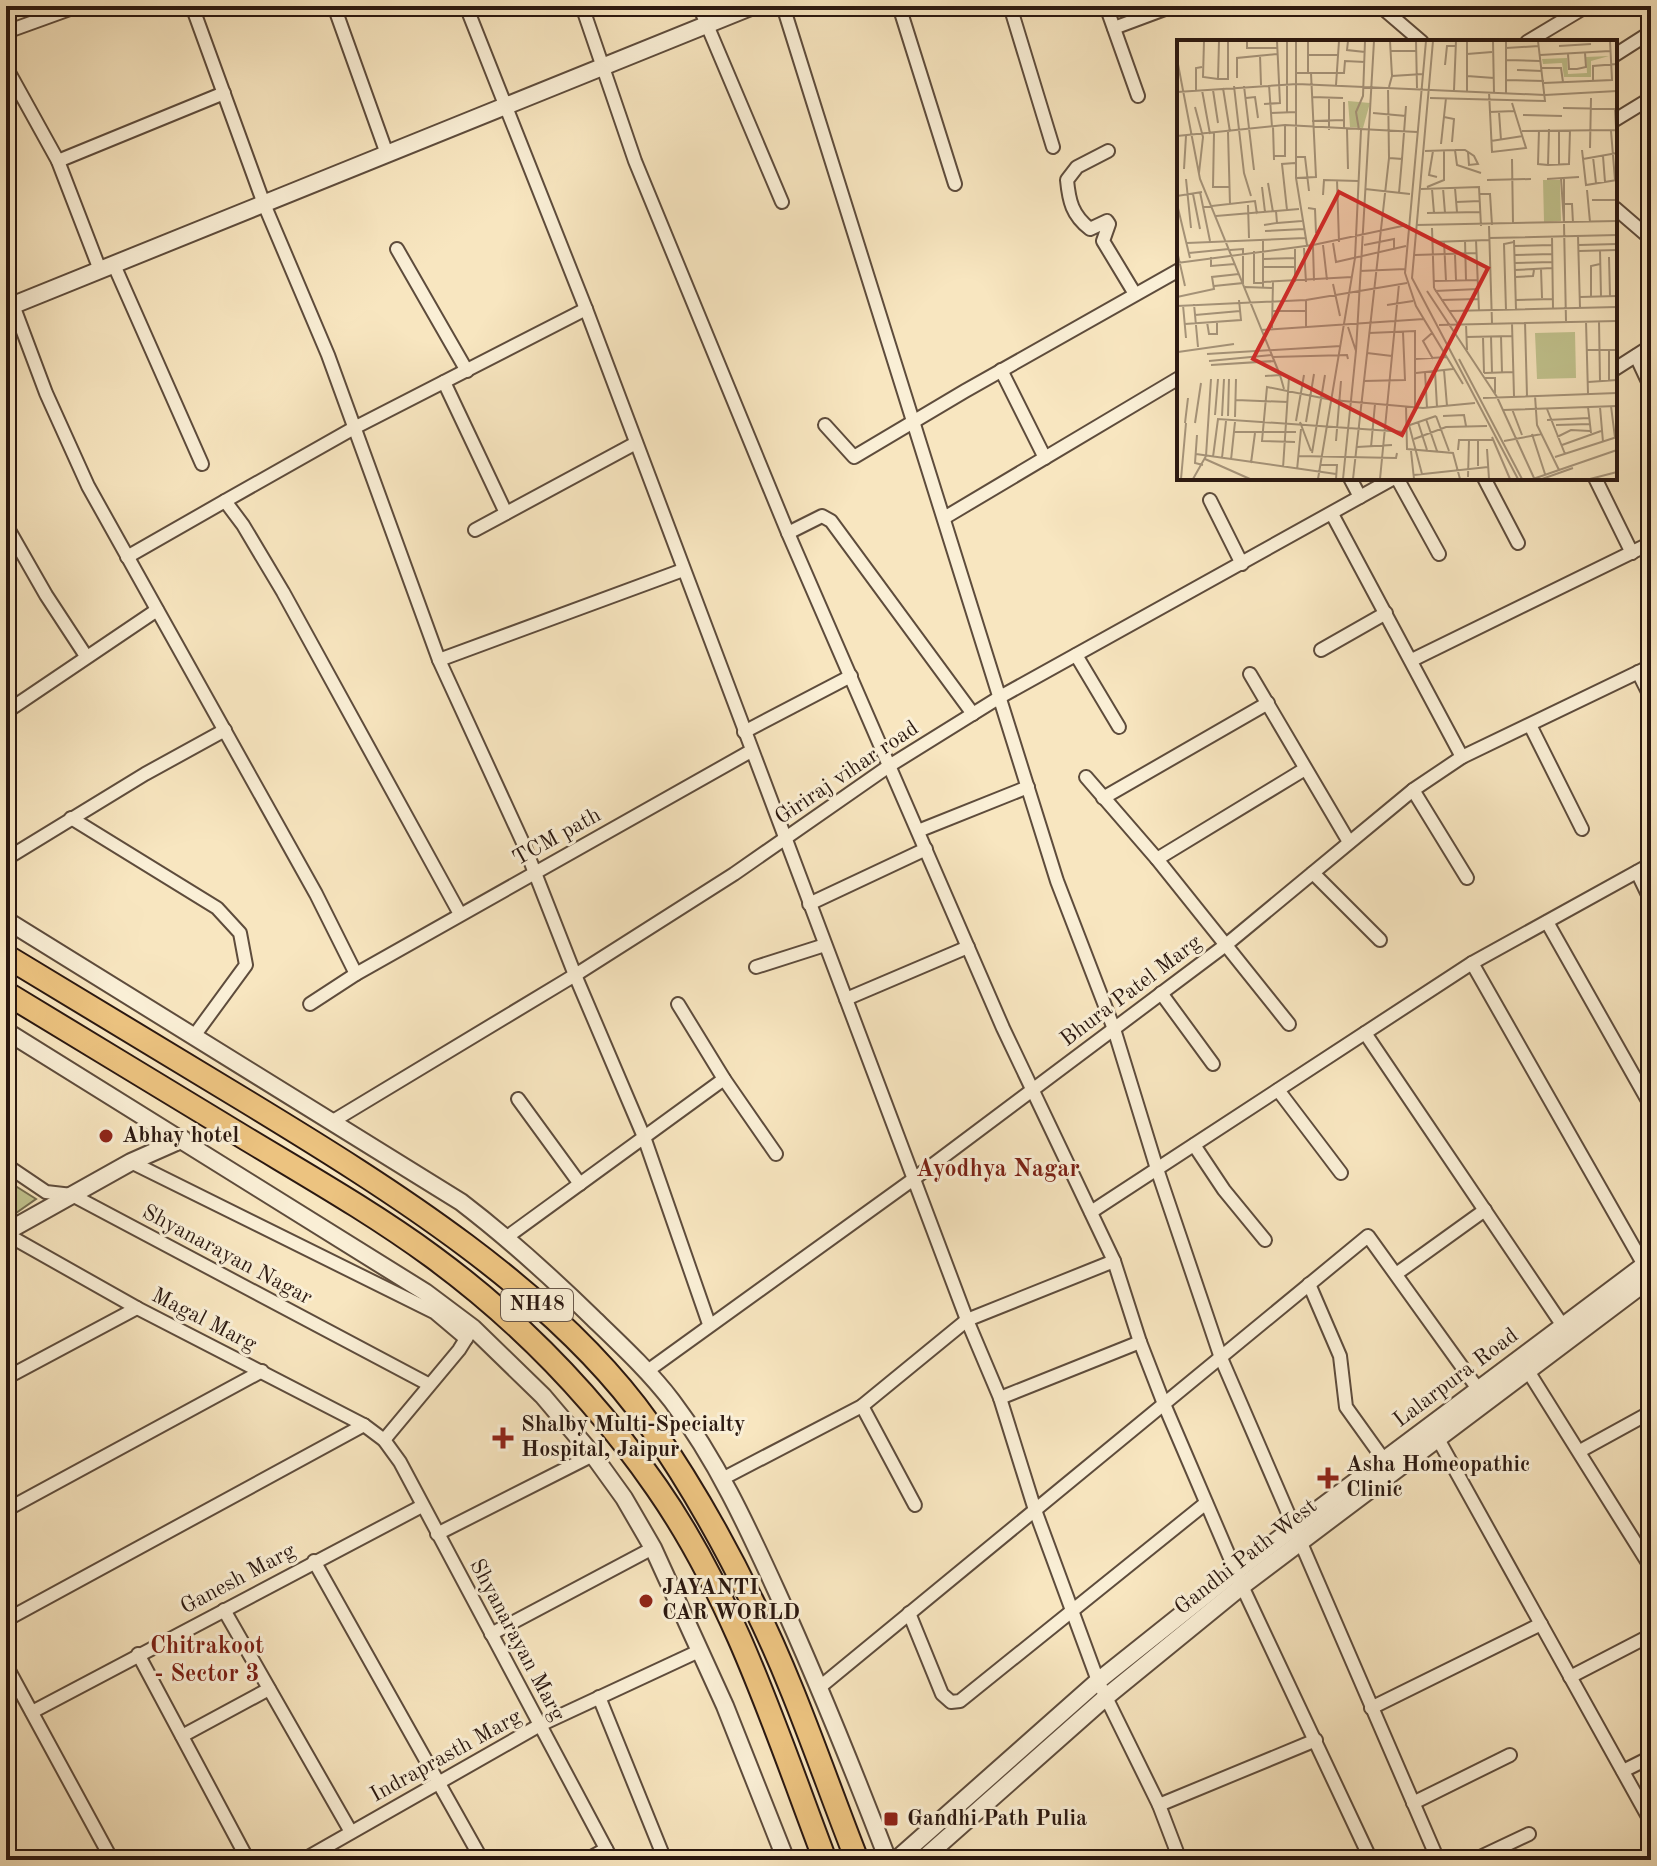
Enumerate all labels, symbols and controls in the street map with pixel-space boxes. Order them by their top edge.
inset map [1177,40,1617,480]
street label: Giriraj vihar road [771,717,923,829]
street label: TCM path [509,804,605,870]
street label: Bhura Patel Marg [1057,931,1206,1051]
place label: Abhay hotel [122,1125,240,1147]
marker: Abhay hotel [97,1127,115,1145]
district label: Ayodhya Nagar [916,1158,1080,1182]
street label: Shyanarayan Nagar [138,1201,316,1309]
street label: Magal Marg [148,1284,260,1356]
road number: NH48 [501,1289,573,1321]
street label: Lalarpura Road [1390,1324,1522,1432]
place label: Shalby Multi-Specialty Hospital, Jaipur [521,1414,746,1461]
marker: Shalby Multi-Specialty Hospital, Jaipur [492,1427,514,1449]
place label: Asha Homeopathic Clinic [1346,1454,1530,1501]
marker: Asha Homeopathic Clinic [1317,1467,1339,1489]
street label: Gandhi Path West [1171,1495,1321,1619]
street label: Ganesh Marg [177,1540,299,1618]
street label: Shyanarayan Marg [465,1555,569,1725]
place label: JAYANTI CAR WORLD [662,1577,800,1624]
marker: JAYANTI CAR WORLD [637,1592,655,1610]
district label: Chitrakoot - Sector 3 [150,1635,264,1687]
street label: Indraprasth Marg [367,1705,525,1807]
place label: Gandhi Path Pulia [907,1808,1087,1830]
marker: Gandhi Path Pulia [882,1810,900,1828]

